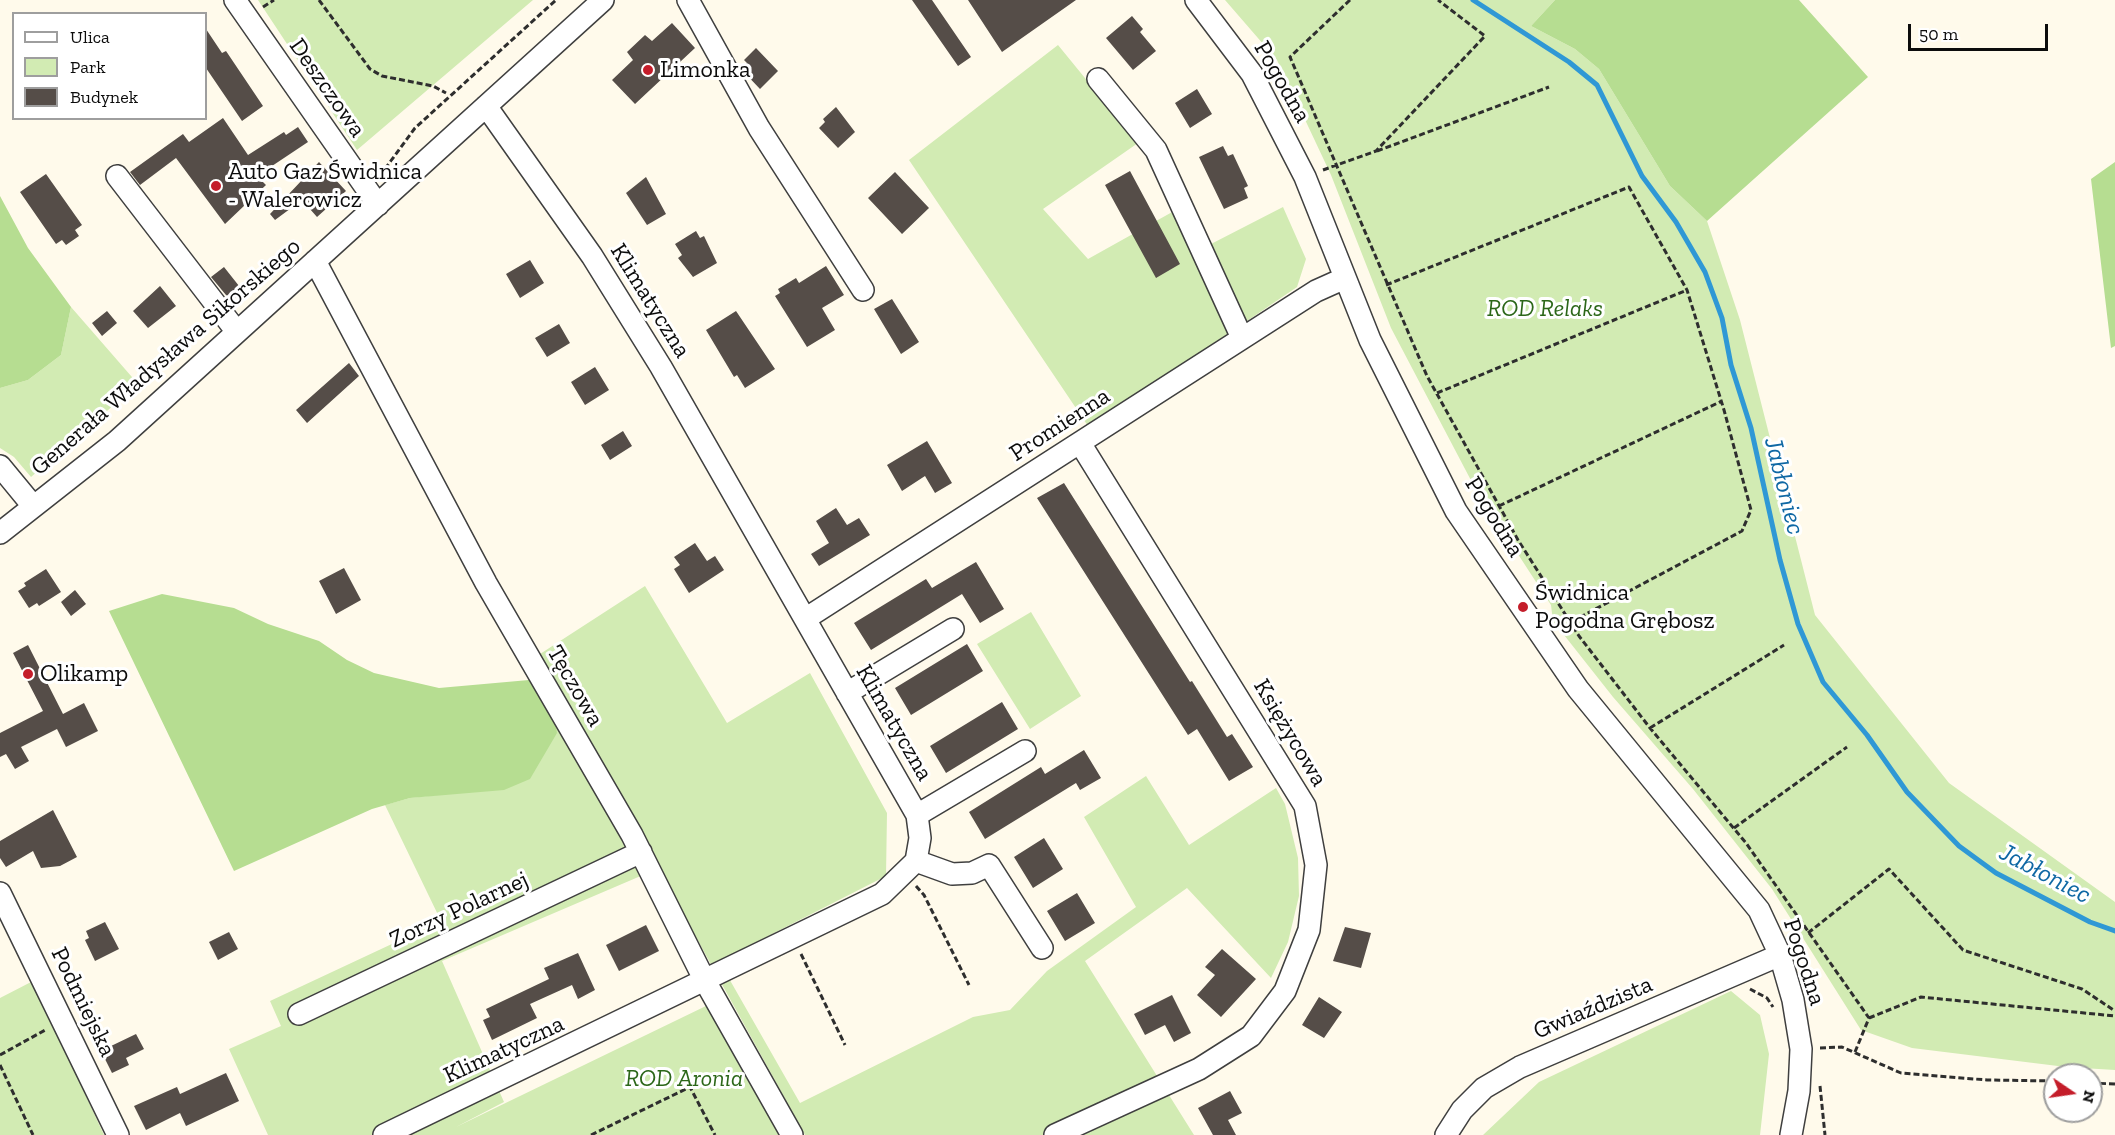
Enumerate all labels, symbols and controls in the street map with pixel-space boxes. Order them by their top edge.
legend [12,12,207,120]
scale bar [1911,12,2050,50]
text: 50 m [1919,23,1958,45]
text: Ulica [70,26,110,48]
street label: Deszczowa [282,33,372,143]
street label: Pogodna [1247,36,1317,128]
text: Park [70,56,106,78]
place label: Limonka [660,56,751,84]
marker: Limonka [641,63,655,77]
text: Budynek [70,86,138,108]
place label: Auto Gaz Świdnica - Walerowicz [228,158,422,214]
marker: Auto Gaz Świdnica - Walerowicz [209,179,223,193]
street label: Generała Władysława Sikorskiego [25,232,307,482]
street label: Klimatyczna [604,239,696,363]
park label: ROD Relaks [1487,295,1603,323]
street label: Promienna [1004,382,1116,468]
water label: Jabłoniec [1757,434,1811,538]
street label: Pogodna [1458,471,1530,563]
place label: Świdnica Pogodna Grębosz [1535,579,1715,635]
marker: Świdnica Pogodna Grębosz [1516,600,1530,614]
street label: Tęczowa [540,640,610,732]
place label: Olikamp [40,660,128,688]
street label: Klimatyczna [849,660,939,786]
marker: Olikamp [21,667,35,681]
street label: Księżycowa [1247,674,1333,792]
water label: Jabłoniec [1994,837,2096,911]
street label: Zorzy Polarnej [385,865,533,955]
street label: Pogodna [1776,915,1832,1009]
street label: Podmiejska [44,943,122,1061]
street label: Gwiaździsta [1529,970,1657,1046]
street label: Klimatyczna [439,1010,569,1090]
north arrow [2043,1063,2103,1123]
park label: ROD Aronia [625,1065,743,1093]
text: N [2078,1089,2100,1105]

